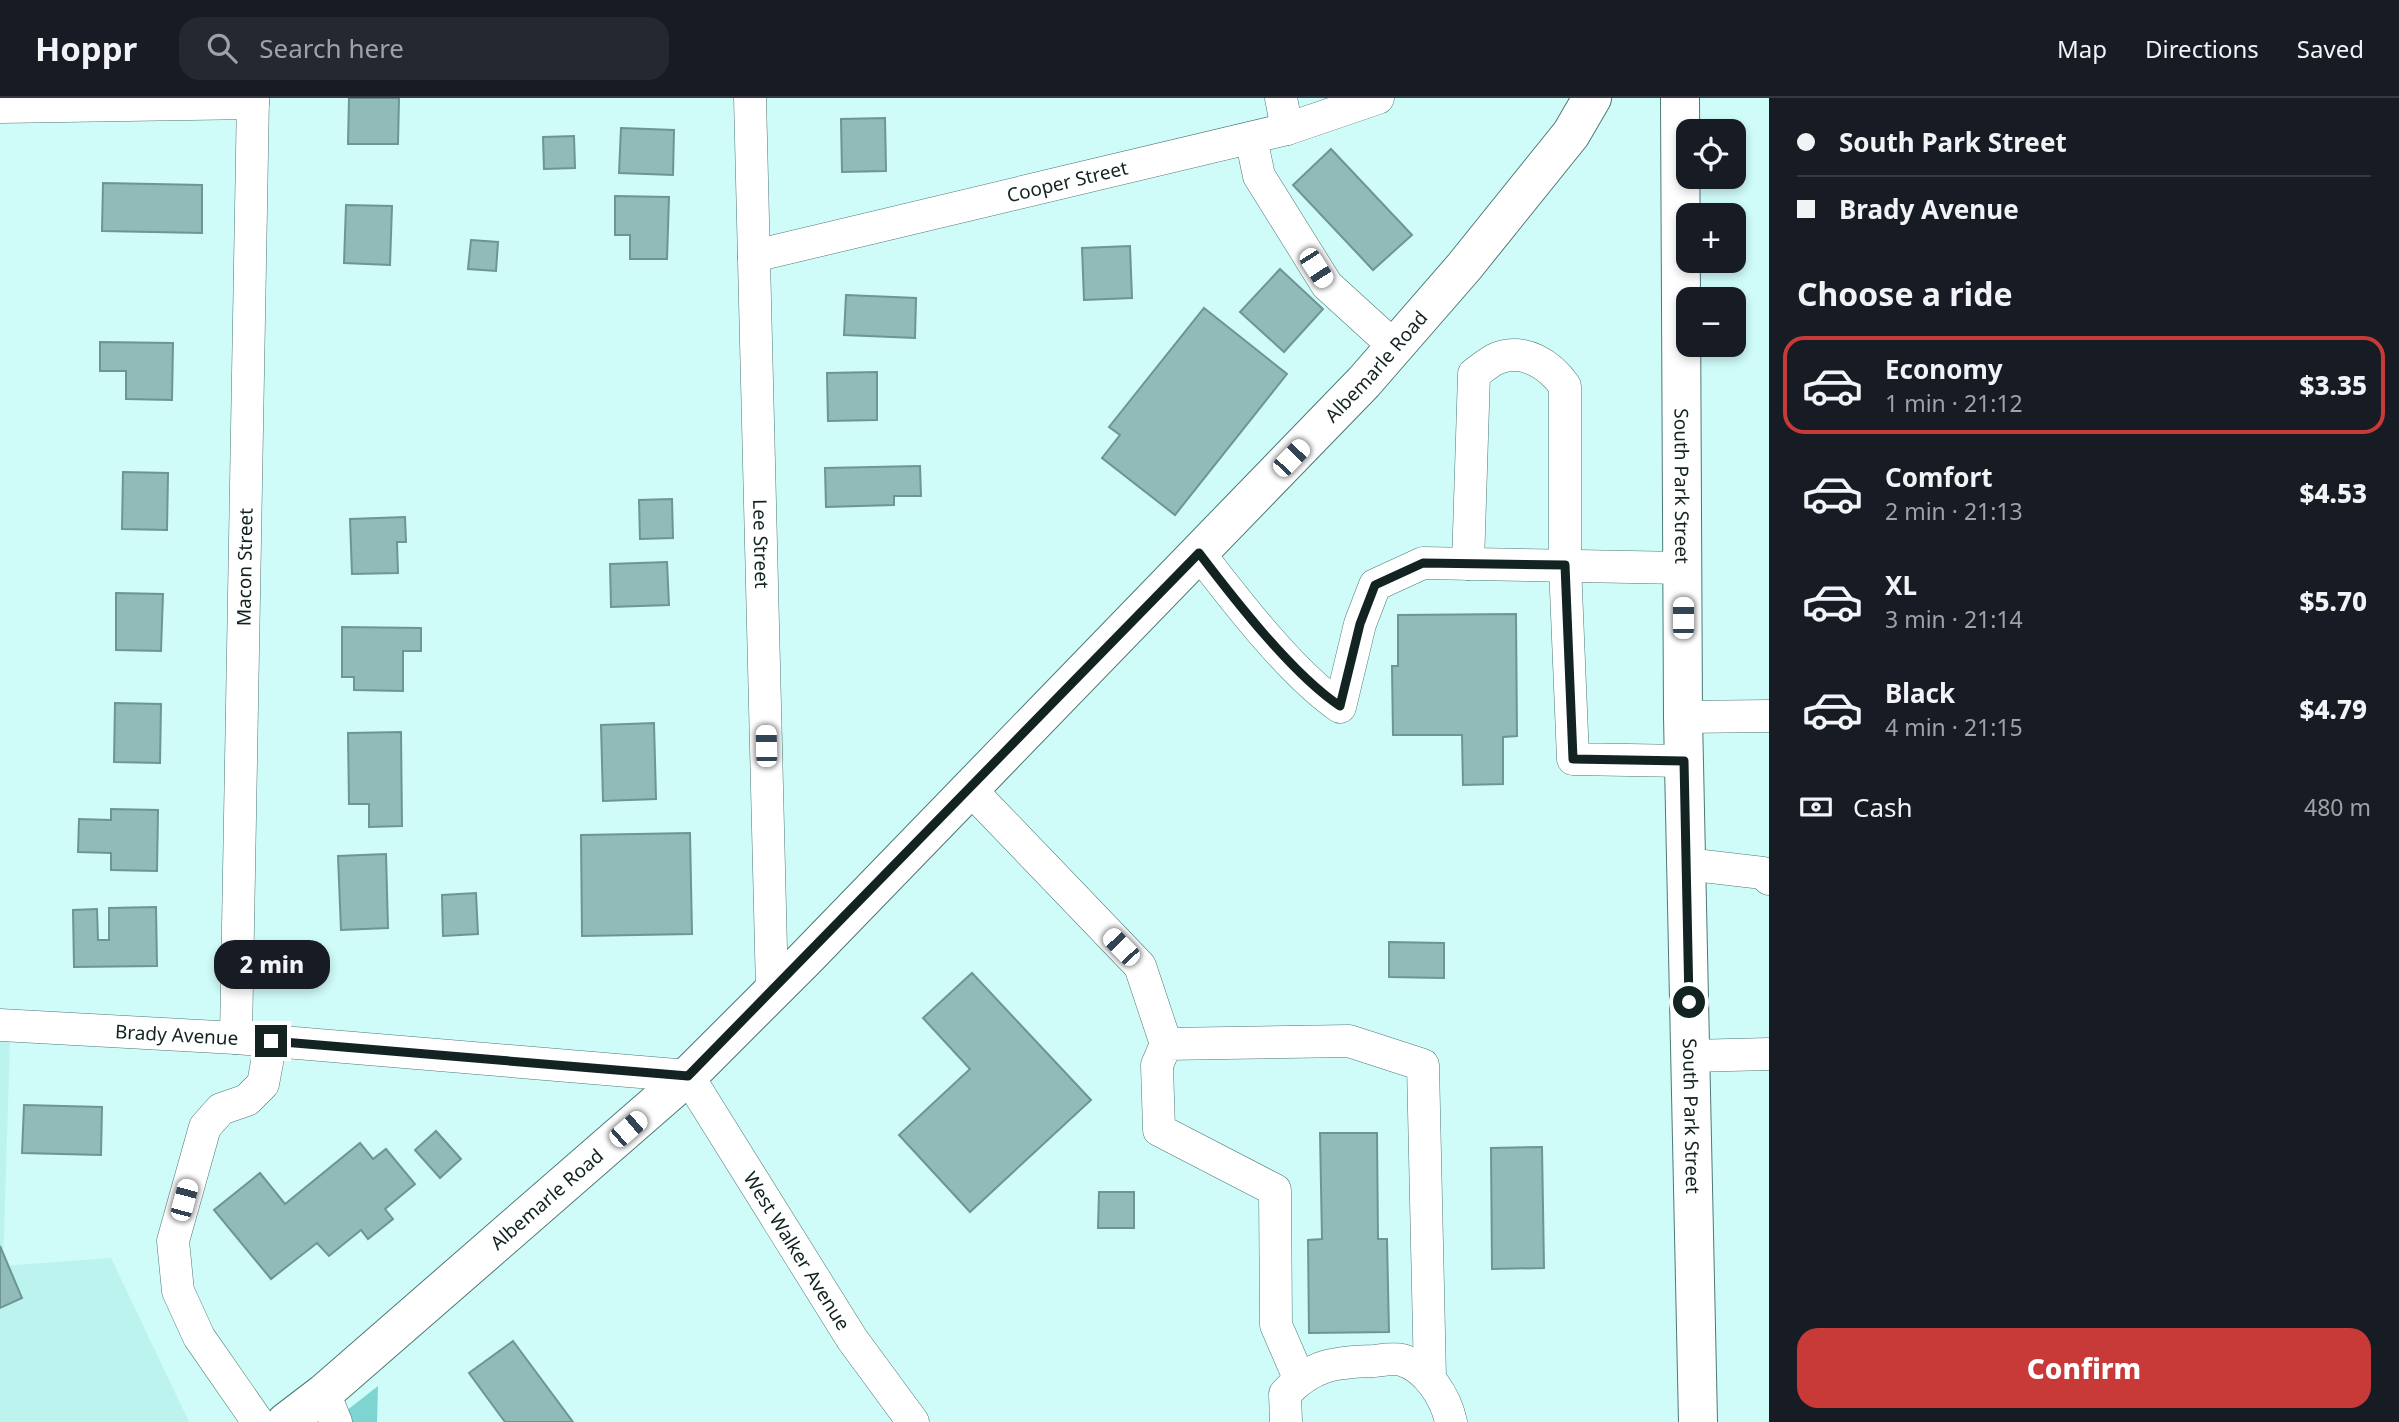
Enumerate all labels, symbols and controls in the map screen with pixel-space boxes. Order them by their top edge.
search box [179,17,669,80]
text: Hoppr [35,26,137,71]
icon: search [203,29,241,67]
text: Search here [259,30,404,66]
text: Map [2057,32,2107,65]
text: Directions [2145,32,2259,65]
text: Saved [2297,32,2364,65]
map controls [1676,119,1746,357]
button: locate [1676,119,1746,189]
text: South Park Street [1839,124,2067,160]
street label: Cooper Street [1004,154,1130,208]
text: Brady Avenue [1839,191,2019,227]
button: + [1676,203,1746,273]
car [1296,245,1337,291]
text: Choose a ride [1797,272,2013,315]
button: − [1676,287,1746,357]
street label: Albemarle Road [1319,305,1433,428]
text: Economy [1885,351,2003,387]
icon: car [1801,354,1864,417]
text: $3.35 [2300,367,2367,403]
text: 1 min · 21:12 [1885,387,2023,419]
street label: South Park Street [1669,408,1695,564]
car [1269,436,1314,480]
text: Comfort [1885,459,1993,495]
icon: car [1801,462,1864,525]
text: $4.53 [2300,475,2367,511]
text: 2 min · 21:13 [1885,495,2023,527]
street label: Lee Street [747,499,775,589]
street label: Macon Street [230,508,259,626]
text: XL [1885,567,1917,603]
icon: car [1801,570,1864,633]
text: $5.70 [2300,583,2367,619]
car [1673,597,1694,639]
text: 3 min · 21:14 [1885,603,2023,635]
text: Black [1885,675,1955,711]
icon: car [1801,678,1864,741]
text: $4.79 [2300,691,2367,727]
text: 4 min · 21:15 [1885,711,2023,743]
car [756,725,777,767]
icon: cash [1797,788,1835,826]
text: Cash [1853,789,1913,825]
text: 480 m [2304,791,2371,823]
car [1099,925,1144,969]
callout: 2 min [213,940,329,988]
text: 2 min [240,948,304,980]
route start [1673,986,1705,1018]
street label: Brady Avenue [114,1018,239,1051]
route end [255,1025,287,1057]
street label: South Park Street [1677,1038,1706,1194]
car [606,1107,651,1151]
street label: Albemarle Road [485,1143,609,1256]
street label: West Walker Avenue [738,1167,856,1335]
car [169,1177,200,1223]
button: Confirm [1797,1328,2371,1408]

